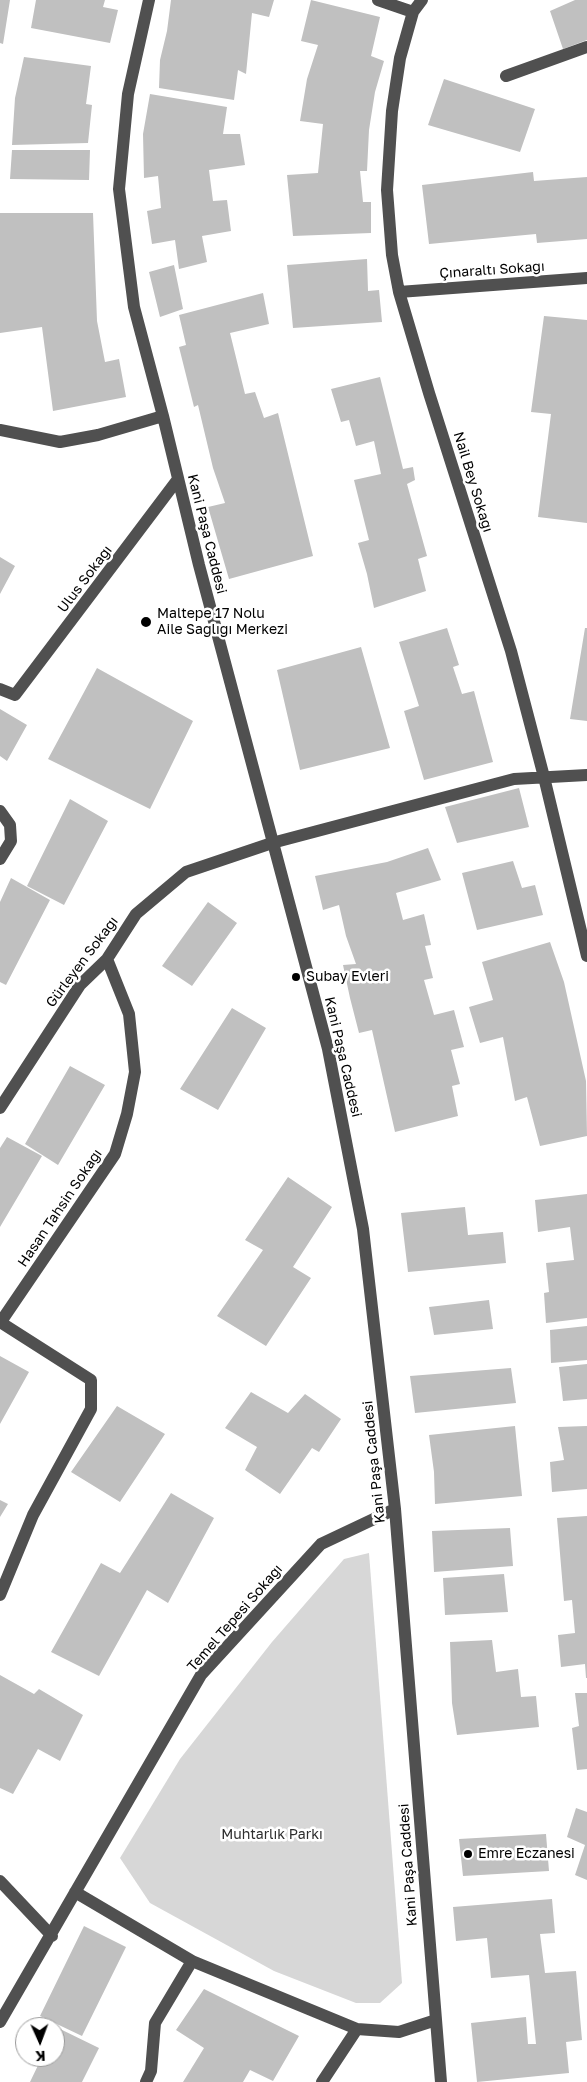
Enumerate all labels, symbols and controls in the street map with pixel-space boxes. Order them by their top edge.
street label: Çınaraltı Sokağı [439,258,545,282]
street label: Nail Bey Sokağı [450,430,496,534]
street label: Kani Paşa Caddesi [184,472,230,596]
street label: Ulus Sokağı [54,542,116,616]
place label: Maltepe 17 Nolu Aile Sağlığı Merkezi [157,606,288,638]
marker: Maltepe 17 Nolu Aile Sağlığı Merkezi [139,615,153,629]
street label: Gürleyen Sokağı [42,913,122,1011]
place label: Subay Evleri [306,969,389,985]
marker: Subay Evleri [290,971,302,983]
street label: Kani Paşa Caddesi [321,995,365,1119]
street label: Hasan Tahsin Sokağı [14,1146,106,1270]
street label: Kani Paşa Caddesi [359,1400,389,1524]
street label: Temel Tepesi Sokağı [184,1561,286,1675]
street label: Kani Paşa Caddesi [395,1803,421,1927]
park label: Muhtarlık Parkı [221,1827,323,1843]
place label: Emre Eczanesi [478,1846,575,1862]
marker: Emre Eczanesi [462,1848,474,1860]
north arrow [15,2017,65,2067]
text: K [35,2048,46,2065]

